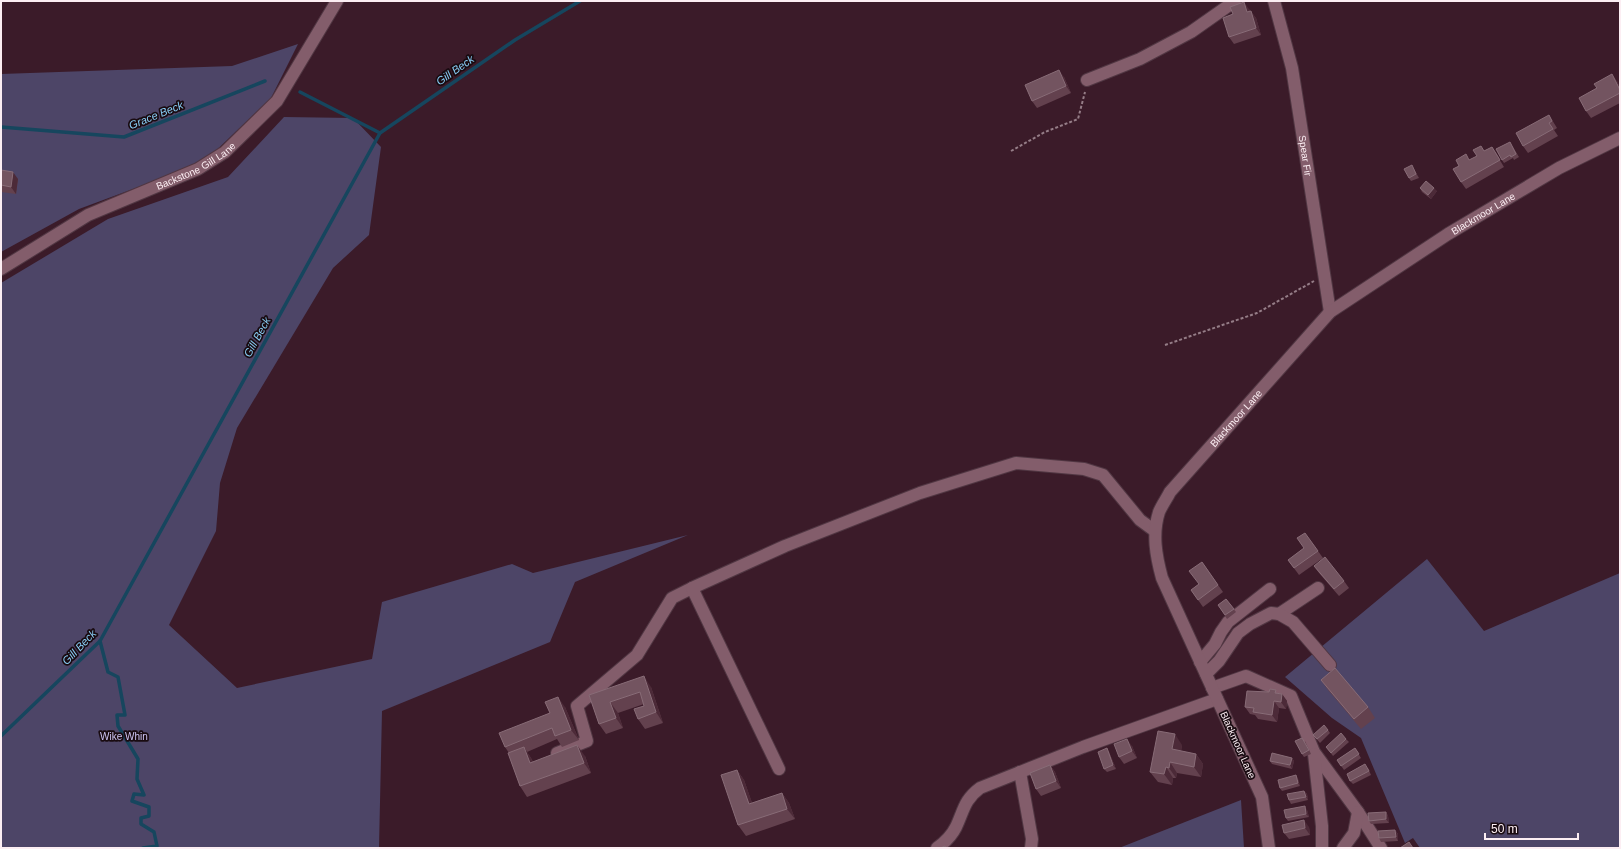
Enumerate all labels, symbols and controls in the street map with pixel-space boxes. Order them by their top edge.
water label: Gill Beck [434,52,477,87]
water label: Grace Beck [127,98,185,131]
street label: Spear Fir [1297,134,1314,177]
street label: Backstone Gill Lane [154,139,238,191]
street label: Blackmoor Lane [1449,190,1517,236]
water label: Gill Beck [241,315,273,359]
street label: Blackmoor Lane [1208,387,1264,449]
water label: Gill Beck [60,627,99,667]
street label: Blackmoor Lane [1218,710,1258,781]
park label: Wike Whin [100,731,148,742]
scale bar [1485,815,1578,841]
text: 50 m [1491,822,1518,836]

